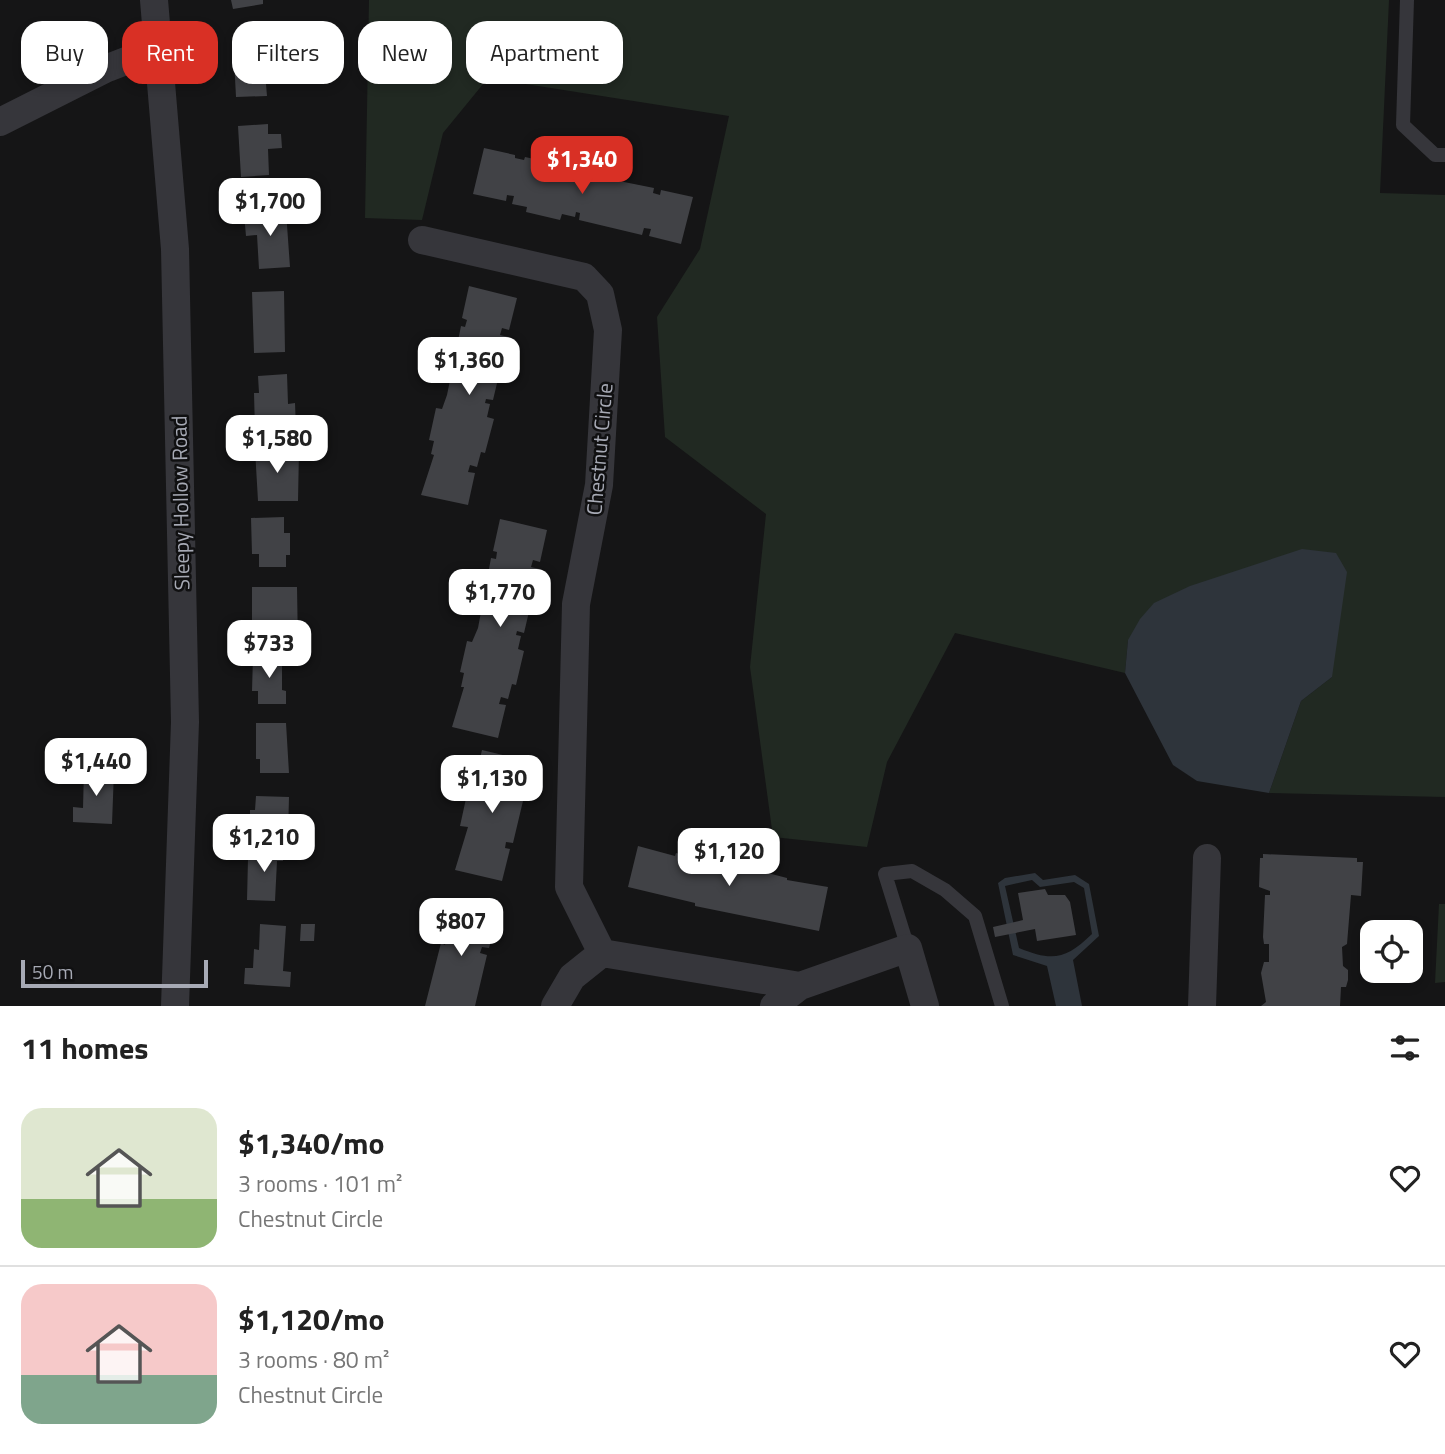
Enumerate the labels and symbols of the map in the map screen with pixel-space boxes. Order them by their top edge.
pin: $1,340 [525,136,639,196]
pin: $1,700 [213,178,327,238]
pin: $1,360 [412,338,526,397]
street label: Chestnut Circle [577,382,621,516]
street label: Sleepy Hollow Road [162,415,198,591]
pin: $1,580 [220,416,334,475]
pin: $1,770 [443,570,557,629]
pin: $733 [228,620,310,680]
pin: $1,440 [39,738,153,798]
pin: $1,130 [435,756,549,815]
pin: $1,210 [207,814,321,874]
pin: $1,120 [672,828,786,888]
pin: $807 [420,898,502,958]
scale bar [21,957,208,989]

